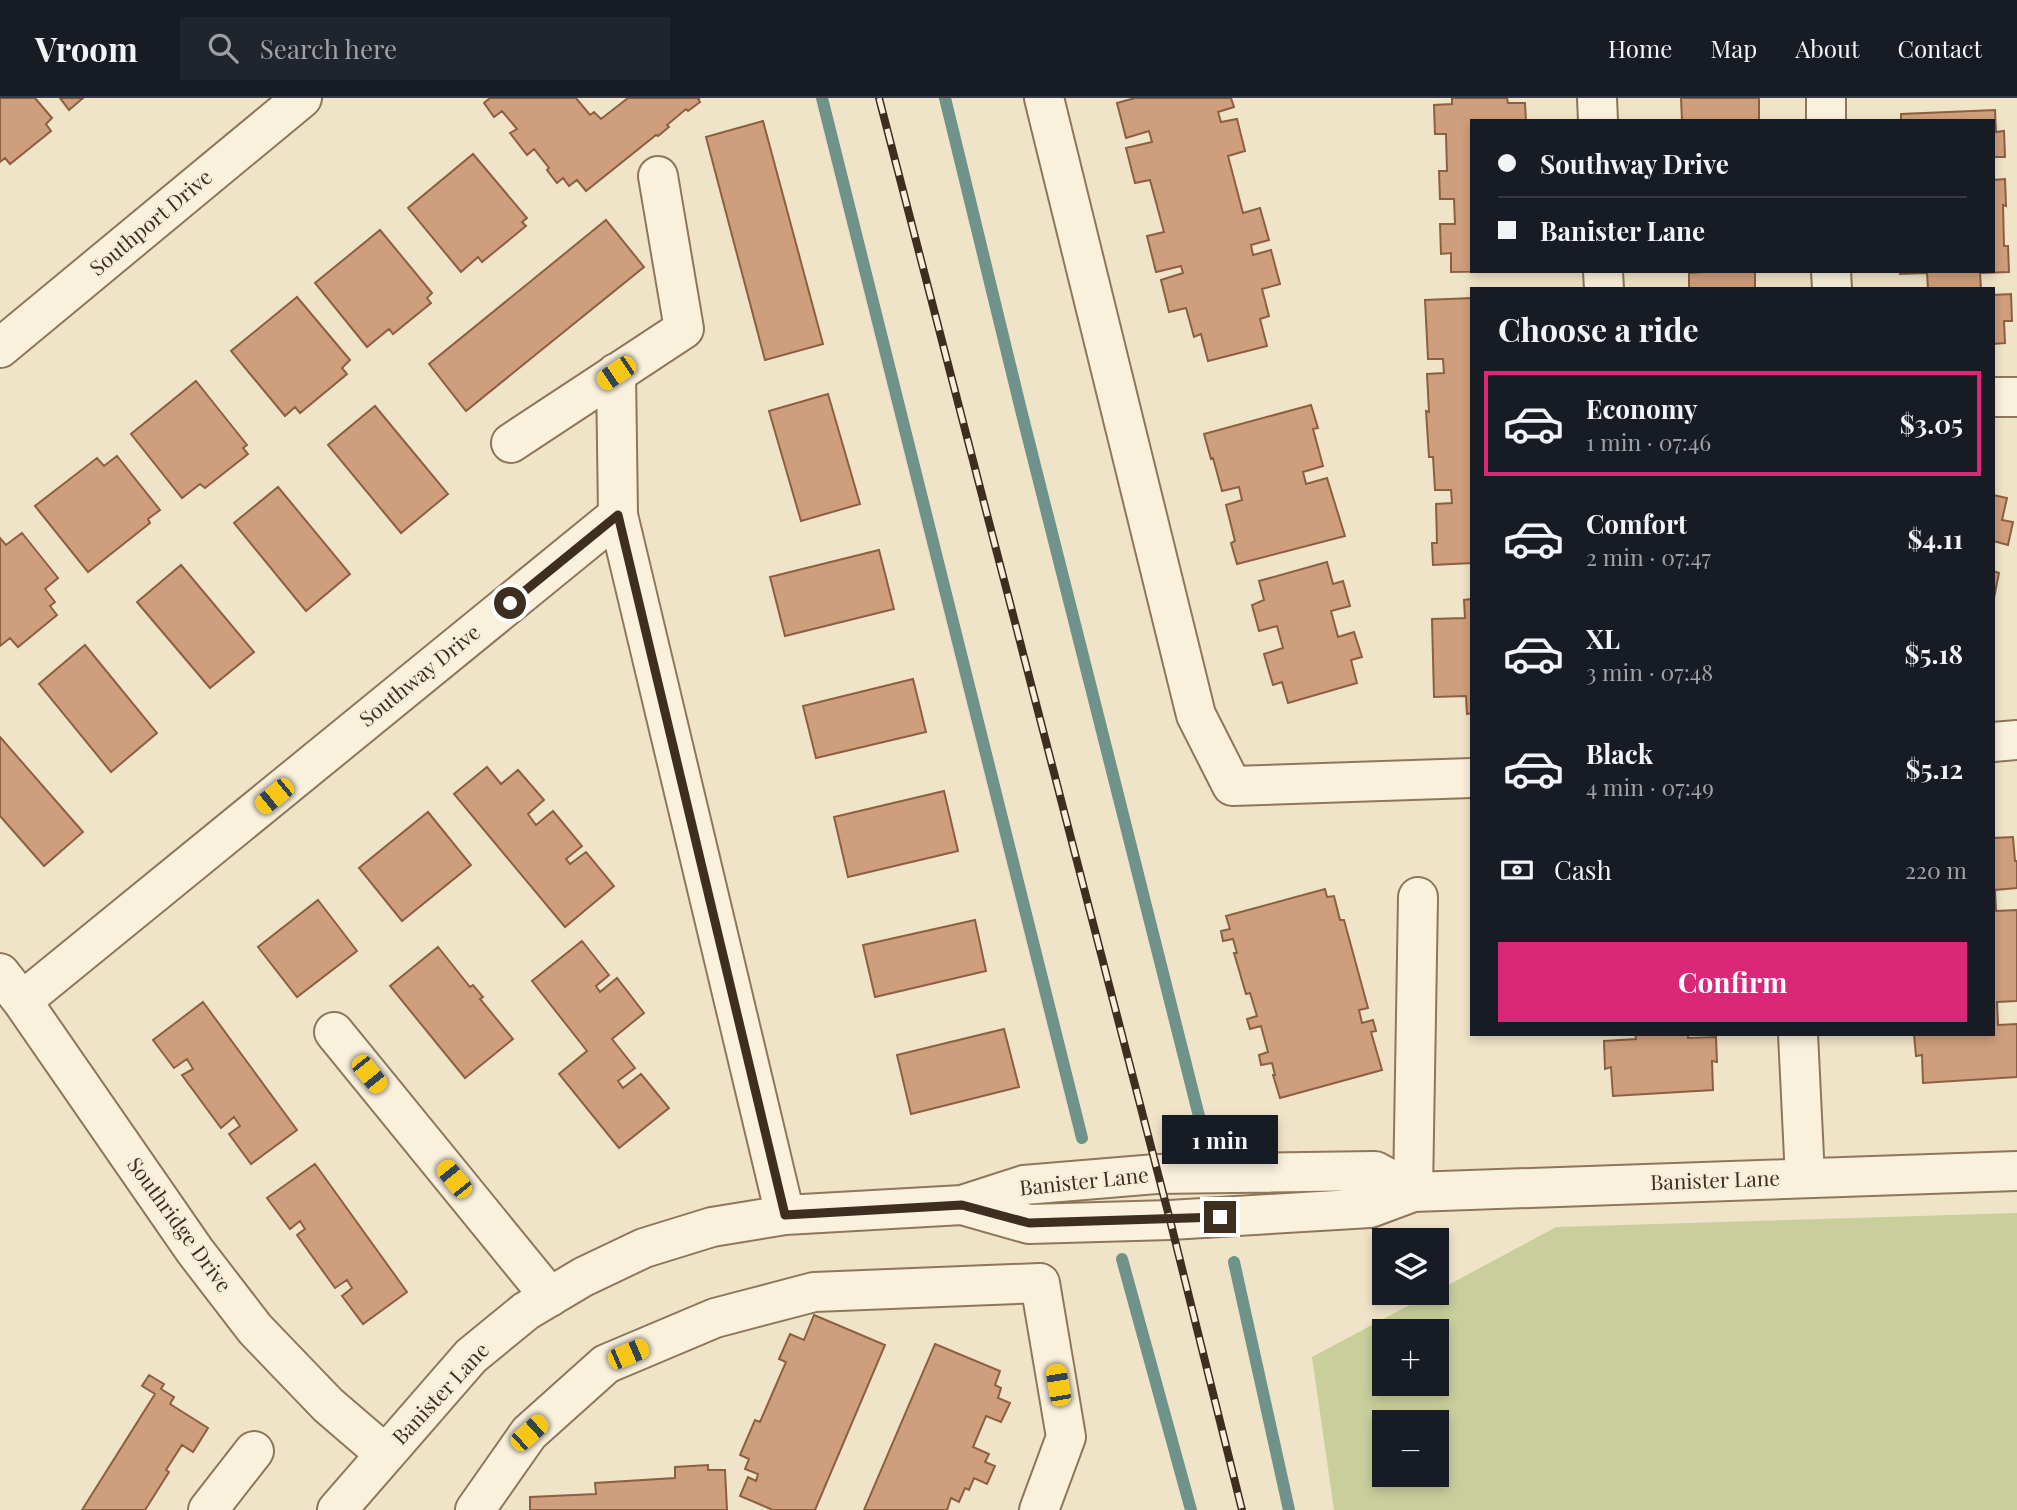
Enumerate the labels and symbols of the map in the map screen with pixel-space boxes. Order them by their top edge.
street label: Southport Drive [83,162,217,281]
car [593,353,640,393]
route start [494,587,526,619]
street label: Southway Drive [353,617,485,732]
car [252,775,297,817]
car [348,1051,391,1097]
callout: 1 min [1162,1116,1278,1164]
street label: Southridge Drive [122,1151,239,1297]
car [433,1156,476,1202]
street label: Banister Lane [1018,1159,1150,1201]
street label: Banister Lane [1650,1163,1780,1195]
route end [1204,1201,1236,1233]
street label: Banister Lane [385,1336,494,1450]
car [605,1336,652,1372]
car [1045,1362,1072,1408]
car [507,1411,552,1455]

